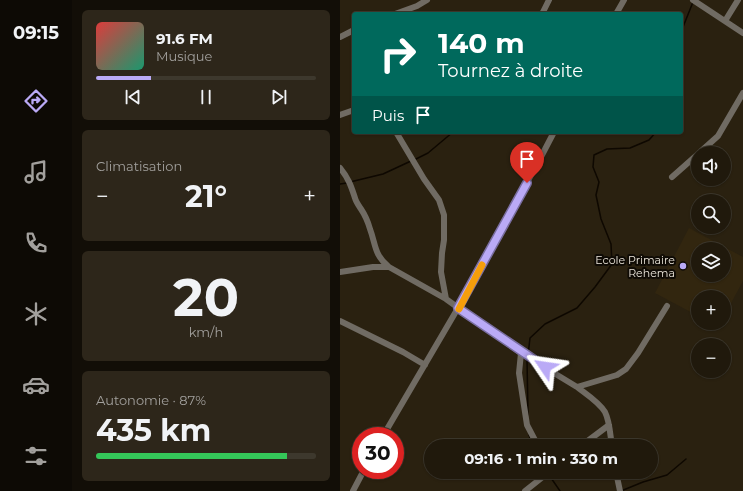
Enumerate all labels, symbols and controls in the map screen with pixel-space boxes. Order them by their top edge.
text: 09:15 [13,22,59,44]
text: 140 m [438,26,525,60]
icon: right [372,28,424,80]
text: 91.6 FM [156,29,213,48]
text: Musique [156,48,212,64]
text: Tournez à droite [438,60,583,82]
icon: previous [122,86,144,108]
icon: pause [195,86,217,108]
icon: next [268,86,290,108]
icon: directions [22,87,50,115]
icon: arrive [412,104,434,126]
text: Puis [372,106,404,125]
pin [510,142,544,183]
map controls [691,146,731,378]
button: sound [691,146,731,186]
icon: arrive [516,148,538,170]
icon: music [22,158,50,186]
text: Climatisation [96,158,182,174]
text: 21° [185,178,227,215]
text: − [96,183,109,210]
text: + [303,183,316,210]
button: search [691,194,731,234]
icon: phone [22,229,50,257]
button: layers [691,242,731,282]
place label: Ecole Primaire Rehema [595,253,675,280]
marker: Ecole Primaire Rehema [678,261,688,271]
text: 20 [173,266,239,329]
button: + [691,290,731,330]
icon: climate [22,300,50,328]
text: km/h [189,324,223,340]
button: − [691,338,731,378]
position arrow [524,346,566,388]
icon: car [22,371,50,399]
text: Autonomie · 87% [96,392,206,408]
text: 435 km [96,412,211,449]
speed limit sign: 30 [352,427,404,479]
icon: filters [22,442,50,470]
text: 09:16 · 1 min · 330 m [464,449,618,468]

